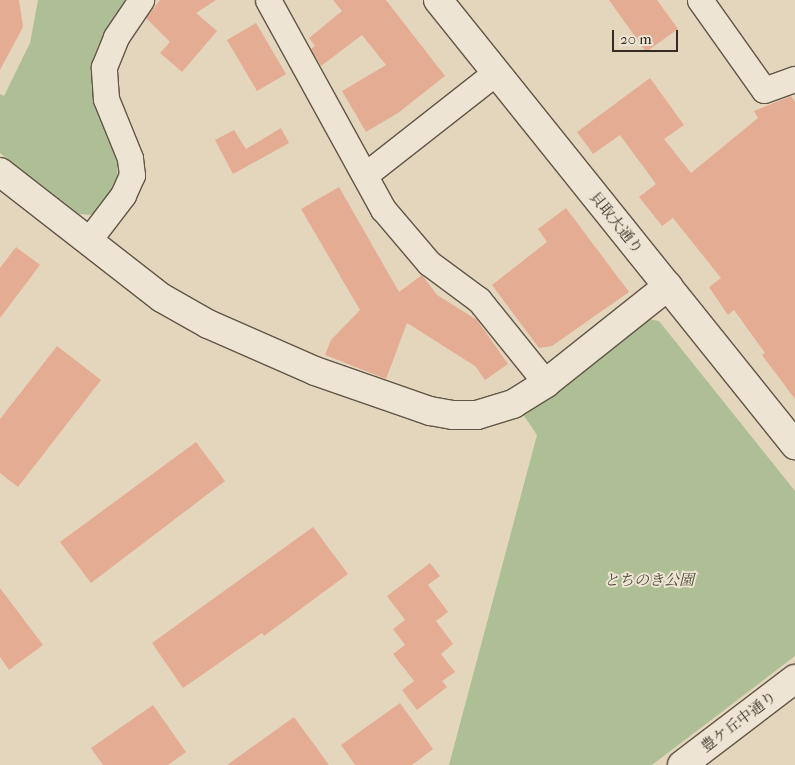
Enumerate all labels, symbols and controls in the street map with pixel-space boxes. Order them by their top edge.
scale bar [615,20,681,52]
text: 20 m [620,30,652,48]
street label: 貝取大通り [585,188,647,258]
park label: とちのき公園 [604,572,694,590]
street label: 豊ケ丘中通り [698,688,780,756]

